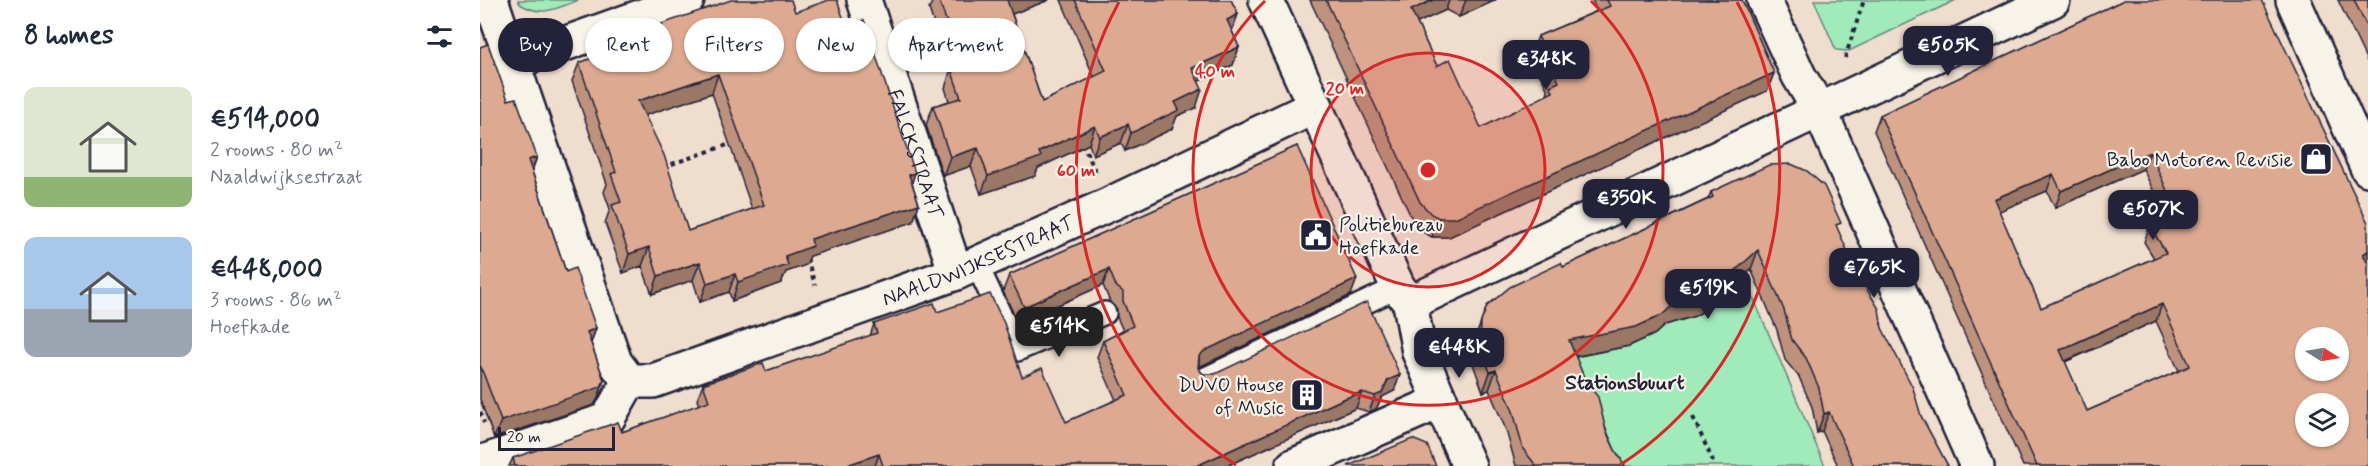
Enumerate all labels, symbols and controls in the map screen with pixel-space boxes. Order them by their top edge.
chip: Buy [498,18,573,72]
chip: Rent [585,18,672,72]
chip: Filters [684,18,784,72]
chip: New [796,18,876,72]
chip: Apartment [888,18,1025,72]
text: 8 homes [24,19,114,53]
icon: filters [423,20,456,53]
pin: €505K [1906,26,1990,77]
text: €505K [1917,32,1979,59]
pin: €348K [1504,40,1588,91]
text: €348K [1516,46,1576,73]
text: 40 m [1195,60,1235,84]
text: 20 m [1326,77,1364,101]
street label: FALCKSTRAAT [880,86,949,223]
text: €514,000 [210,103,320,137]
icon: home [72,111,144,183]
text: 2 rooms · 80 m² [210,137,343,164]
shop icon: Babo Motoren Revisie [2298,141,2334,177]
place label: Babo Motoren Revisie [2107,147,2293,174]
text: 60 m [1057,159,1095,183]
centre of rings [1418,160,1438,180]
text: Naaldwijksestraat [210,164,363,191]
pin: €350K [1584,179,1668,230]
text: €350K [1597,185,1655,212]
pin: €507K [2111,190,2195,241]
text: €507K [2122,196,2184,223]
street label: NAALDWIJKSESTRAAT [879,209,1080,313]
place label: Politiebureau Hoefkade [1339,212,1443,262]
public building icon: Politiebureau Hoefkade [1298,217,1334,253]
pin: €765K [1832,248,1916,299]
text: €448,000 [210,253,323,287]
text: €765K [1843,254,1905,281]
icon: home [72,261,144,333]
pin: €519K [1666,269,1750,320]
text: €519K [1679,275,1737,302]
text: 3 rooms · 86 m² [210,287,342,314]
pin: €514K [1017,307,1101,358]
text: €514K [1029,313,1089,340]
text: Hoefkade [210,314,290,341]
north arrow [2295,327,2349,381]
map controls [2295,327,2349,447]
pin: €448K [1417,328,1501,379]
text: €448K [1428,334,1490,361]
district label: Stationsbuurt [1565,369,1685,397]
place label: DUVO House of Music [1178,372,1284,422]
building icon: DUVO House of Music [1289,377,1325,413]
button: layers [2295,393,2349,447]
scale bar [498,424,615,452]
text: 20 m [507,427,541,448]

